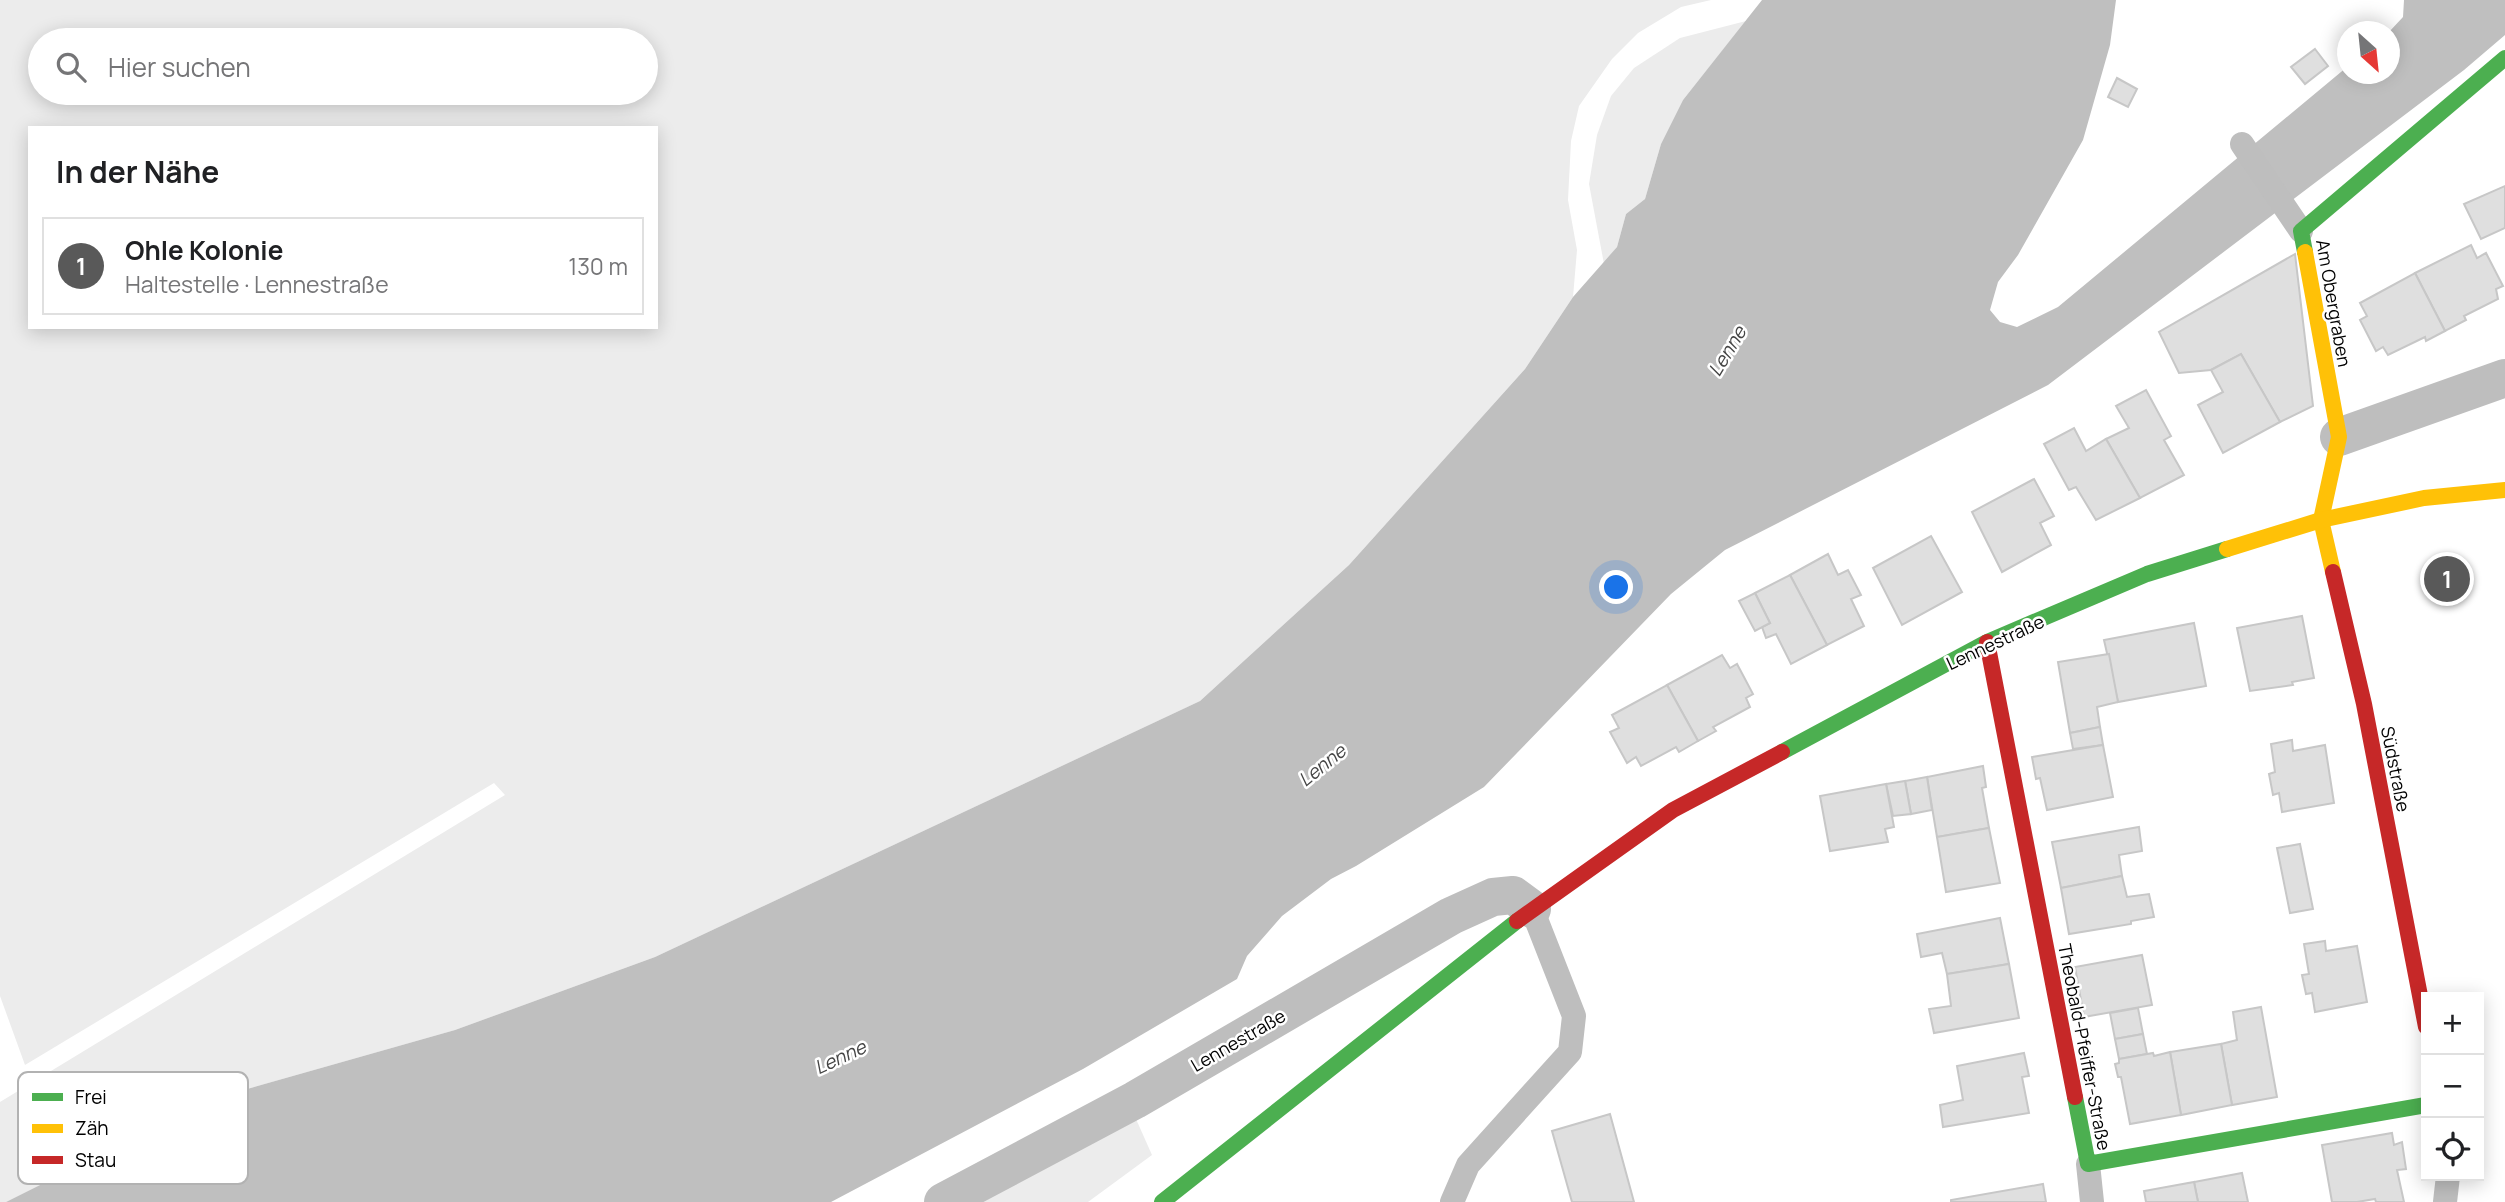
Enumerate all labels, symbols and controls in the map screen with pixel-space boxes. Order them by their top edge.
north arrow [2337,21,2400,84]
search box [28,28,658,105]
icon: search [52,48,90,86]
text: Hier suchen [108,49,251,85]
text: In der Nähe [56,151,219,192]
text: Ohle Kolonie [125,232,283,268]
street label: Am Obergraben [2311,237,2357,369]
text: 1 [76,250,86,282]
text: 130 m [568,250,628,282]
text: Haltestelle · Lennestraße [125,268,389,300]
water label: Lenne [1702,319,1753,381]
pin: 1 [2424,553,2470,605]
your location [1599,570,1633,604]
street label: Lennestraße [1942,609,2048,675]
street label: Südstraße [2376,724,2416,814]
water label: Lenne [1293,737,1353,792]
street label: Theobald-Pfeiffer-Straße [2053,942,2117,1152]
map controls [2421,992,2484,1181]
button: + [2421,992,2484,1055]
street label: Lennestraße [1186,1003,1290,1077]
water label: Lenne [810,1033,872,1080]
button: − [2421,1055,2484,1118]
legend [18,1072,248,1184]
text: Frei [75,1084,107,1110]
text: Zäh [75,1115,109,1141]
button: locate [2421,1118,2484,1181]
text: Stau [75,1147,116,1173]

